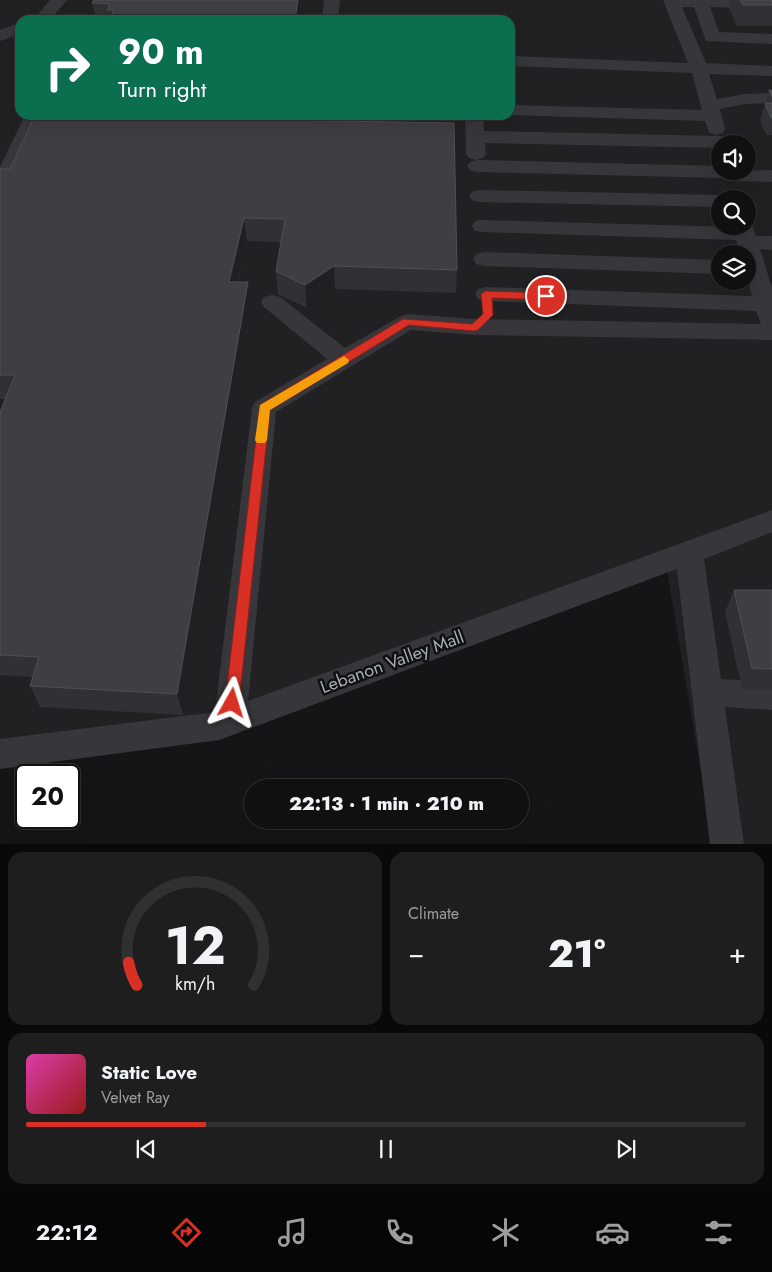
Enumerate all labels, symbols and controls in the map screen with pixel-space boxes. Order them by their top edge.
text: 90 m [118,27,204,77]
icon: right [35,35,100,100]
text: Turn right [118,73,206,105]
map controls [711,135,756,290]
button: sound [711,135,756,180]
button: search [711,190,756,235]
button: layers [711,245,756,290]
pin [525,275,567,317]
icon: arrive [532,282,560,310]
street label: Lebanon Valley Mall [316,624,468,700]
position arrow [205,676,257,728]
speed limit sign: 20 [15,764,80,829]
text: 22:13 · 1 min · 210 m [289,790,484,817]
text: Climate [408,902,459,925]
text: 12 [165,908,225,984]
text: 21° [548,926,605,981]
text: − [408,933,425,974]
text: + [729,933,746,974]
text: km/h [175,971,215,997]
text: Static Love [101,1059,197,1086]
text: Velvet Ray [101,1086,170,1109]
icon: previous [132,1135,160,1163]
icon: pause [372,1135,400,1163]
icon: next [612,1135,640,1163]
icon: directions [169,1215,204,1250]
icon: music [275,1215,310,1250]
icon: phone [382,1215,417,1250]
icon: climate [488,1215,523,1250]
icon: car [595,1215,630,1250]
icon: filters [701,1215,736,1250]
text: 22:12 [36,1216,97,1248]

